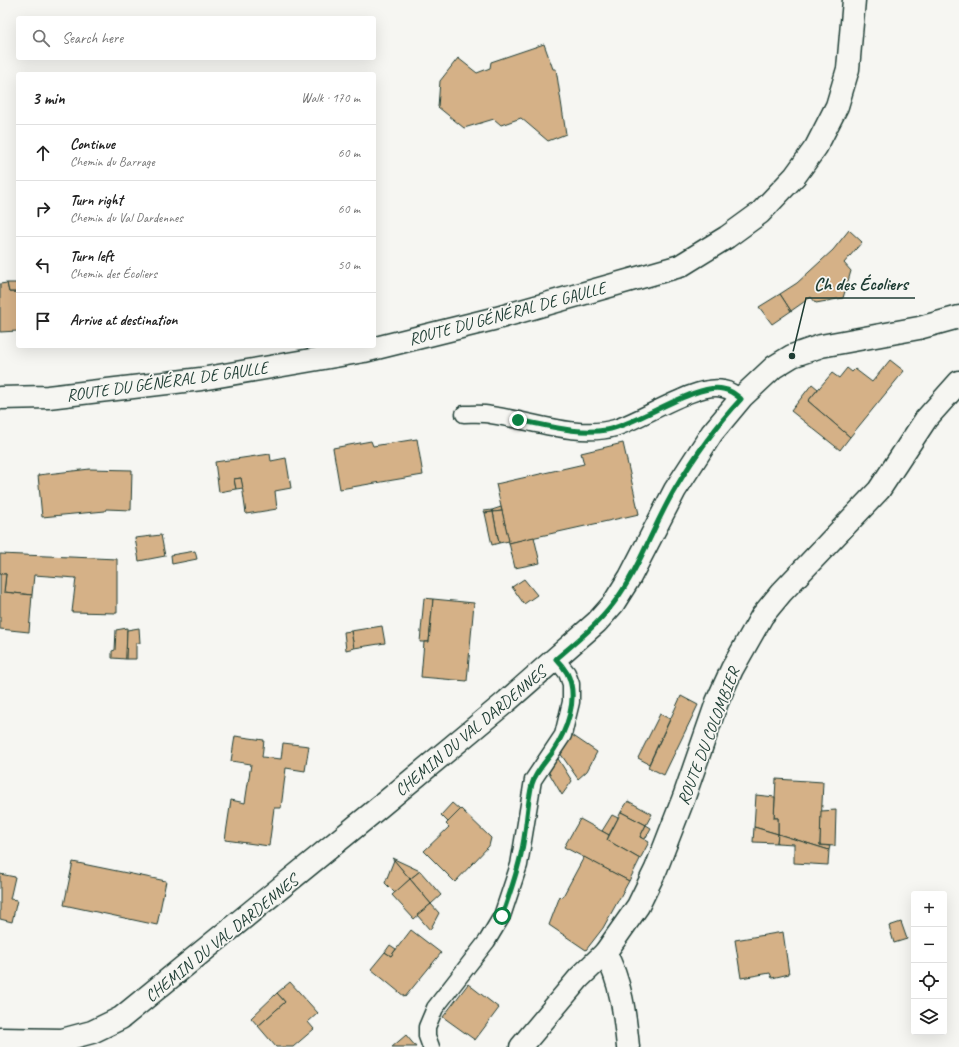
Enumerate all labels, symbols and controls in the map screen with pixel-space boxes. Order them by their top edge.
search box [16,16,376,60]
icon: search [30,27,52,49]
text: Search here [62,29,123,48]
text: 3 min [32,88,65,109]
text: Walk · 170 m [301,90,360,106]
text: Continue [70,135,115,154]
icon: ahead [32,142,54,164]
text: 60 m [338,145,360,161]
text: Chemin du Barrage [70,154,155,170]
text: Turn right [70,191,123,210]
icon: right [32,198,54,220]
text: 60 m [338,201,360,217]
text: Chemin du Val Dardennes [70,210,183,226]
text: Turn left [70,247,113,266]
icon: left [32,254,54,276]
text: 50 m [338,257,360,273]
text: Chemin des Écoliers [70,266,157,282]
callout: Ch des Écoliers [806,268,915,298]
text: Ch des Écoliers [814,273,910,295]
street label: ROUTE DU GÉNÉRAL DE GAULLE [406,275,611,350]
icon: arrive [32,310,54,332]
text: Arrive at destination [70,311,177,330]
street label: ROUTE DU GÉNÉRAL DE GAULLE [65,356,272,406]
route end [509,411,527,429]
street label: CHEMIN DU VAL DARDENNES [391,660,553,801]
street label: ROUTE DU COLOMBIER [673,663,745,808]
street label: CHEMIN DU VAL DARDENNES [141,868,305,1007]
map controls [911,891,947,1035]
button: + [911,891,947,927]
route start [493,907,511,925]
button: − [911,927,947,963]
button: locate [911,963,947,999]
button: layers [911,999,947,1035]

